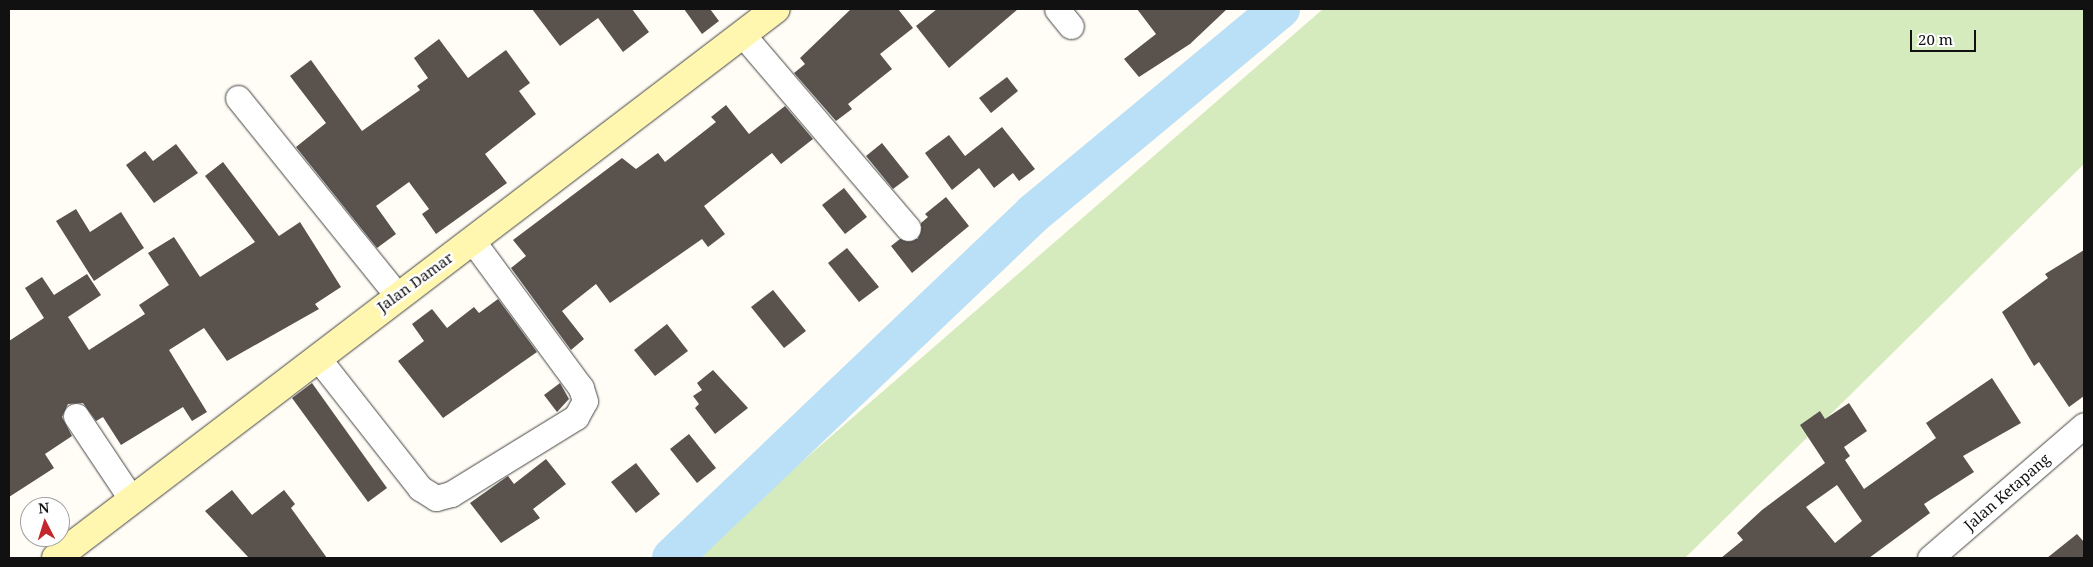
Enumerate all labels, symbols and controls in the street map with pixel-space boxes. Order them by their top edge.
scale bar [1913,20,1979,52]
text: 20 m [1918,29,1953,49]
street label: Jalan Damar [374,248,456,316]
street label: Jalan Ketapang [1960,450,2054,534]
north arrow [20,497,70,547]
text: N [37,498,50,518]

